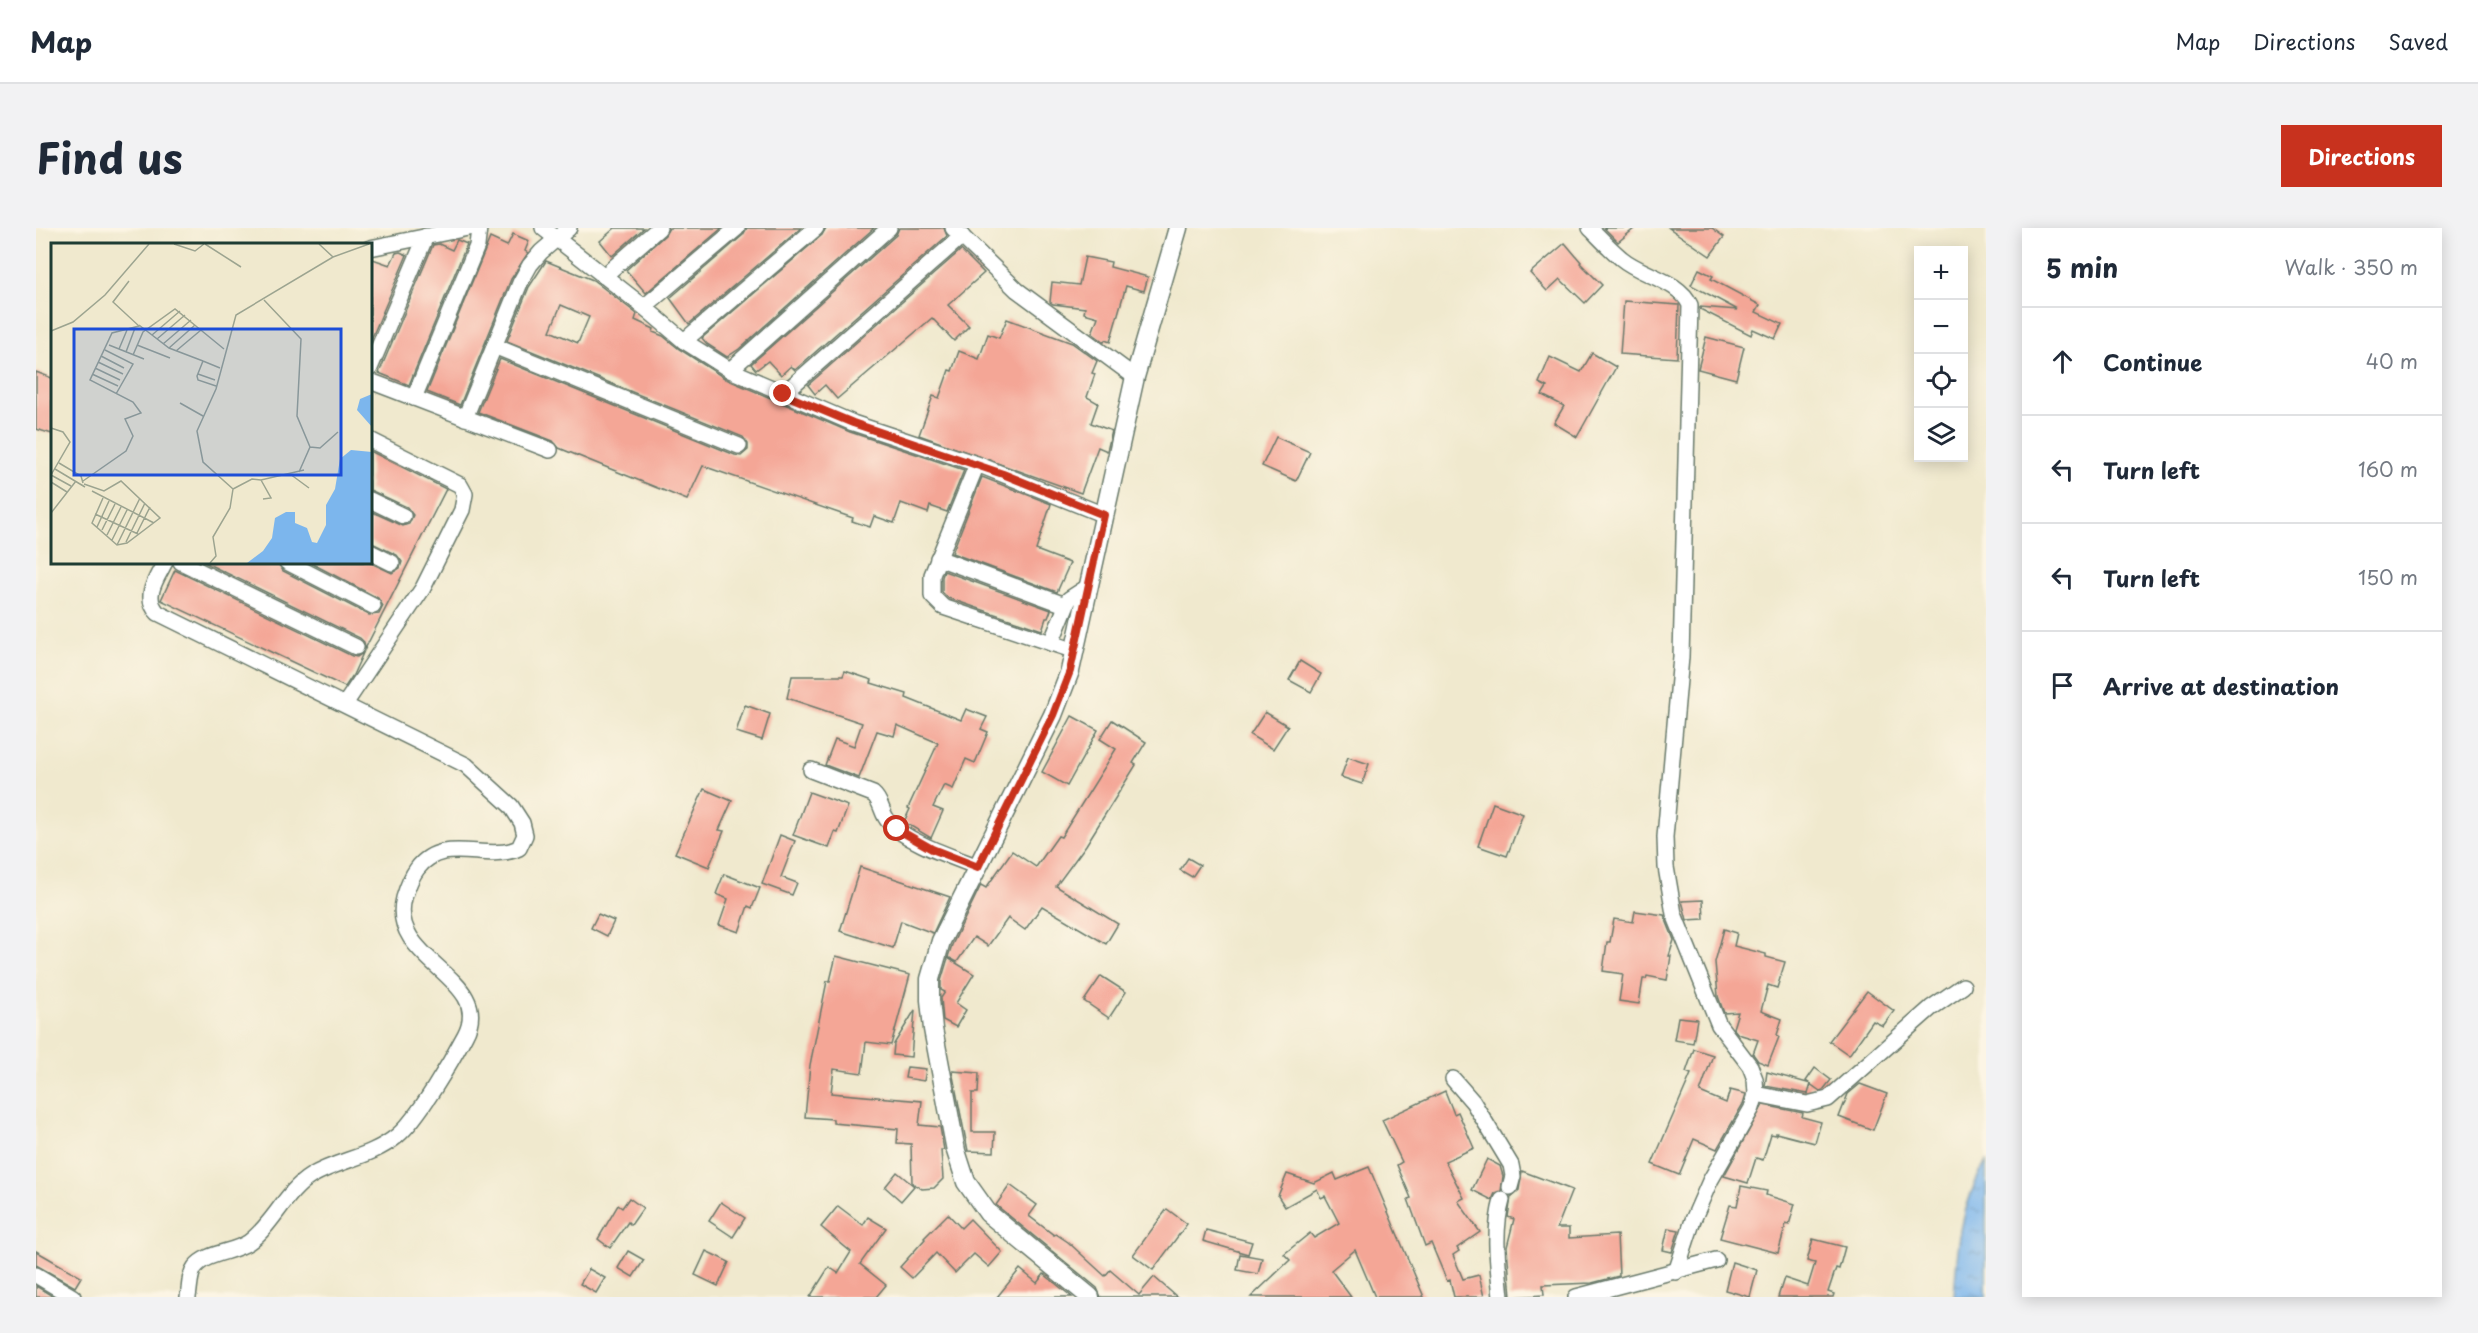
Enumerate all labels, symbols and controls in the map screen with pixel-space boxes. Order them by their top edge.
text: Map [30,20,92,63]
text: Map [2175,25,2220,57]
text: Directions [2253,25,2355,57]
text: Saved [2388,25,2448,57]
text: Find us [36,125,183,188]
button: Directions [2281,125,2442,187]
inset map [51,243,372,564]
map controls [1914,246,1968,462]
button: + [1914,246,1968,300]
text: 5 min [2046,248,2118,287]
text: Walk · 350 m [2285,252,2418,282]
button: − [1914,300,1968,354]
icon: ahead [2046,345,2079,378]
text: Continue [2103,345,2202,378]
text: 40 m [2366,346,2418,376]
button: locate [1914,354,1968,408]
route end [769,380,795,406]
button: layers [1914,408,1968,462]
icon: left [2046,453,2079,486]
text: Turn left [2103,453,2200,486]
text: 160 m [2358,454,2418,484]
icon: left [2046,561,2079,594]
text: Turn left [2103,561,2200,594]
text: 150 m [2358,562,2418,592]
icon: arrive [2046,669,2079,702]
text: Arrive at destination [2103,669,2339,702]
route start [883,815,909,841]

